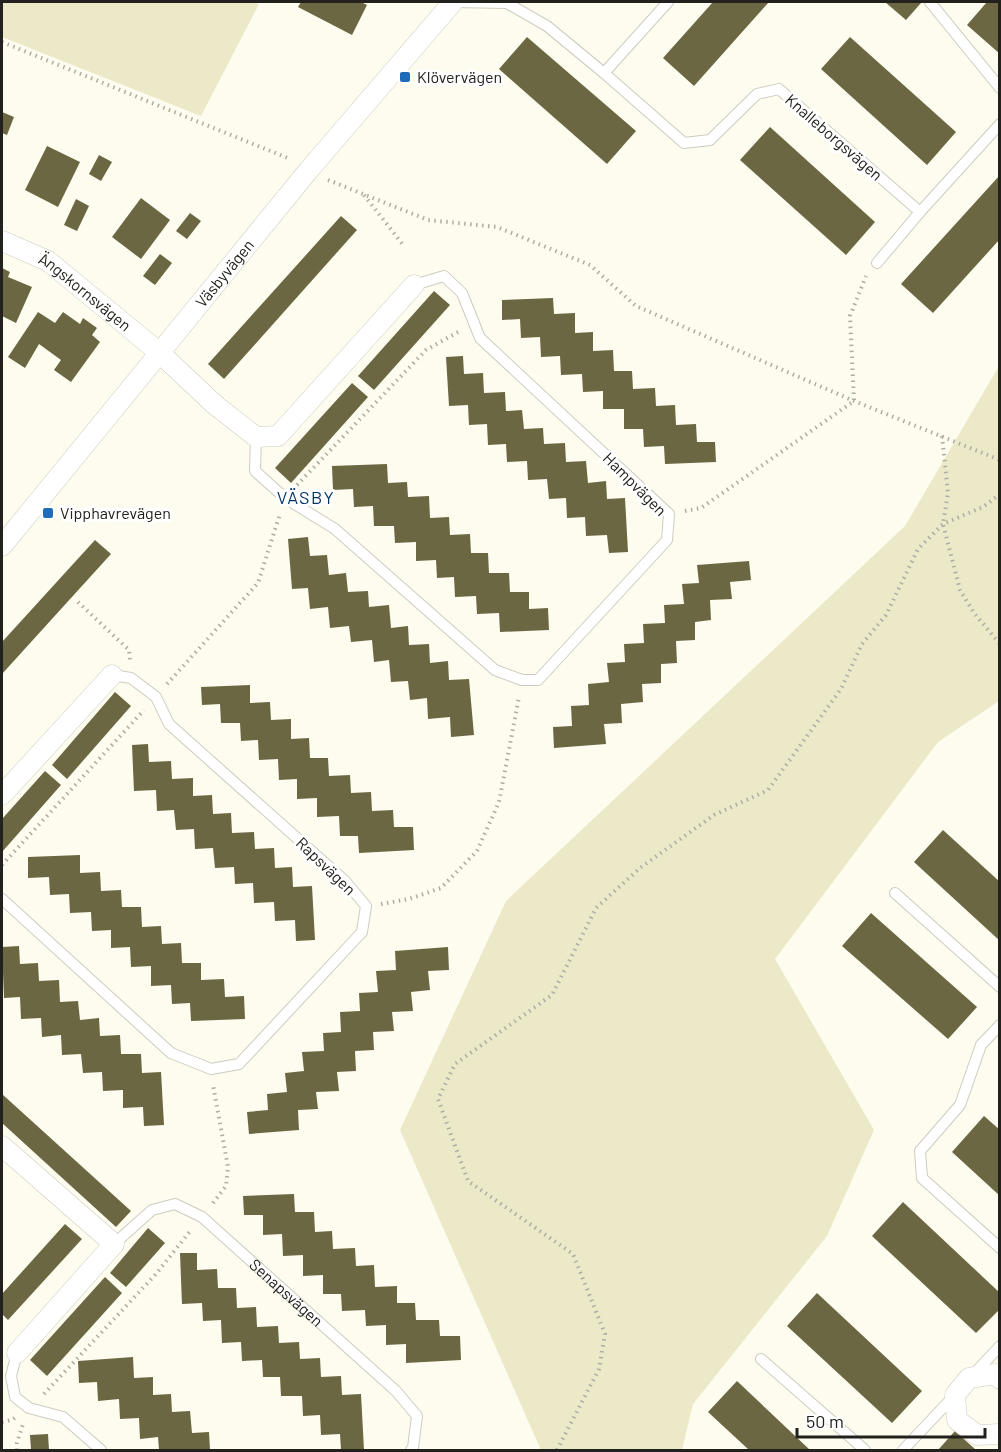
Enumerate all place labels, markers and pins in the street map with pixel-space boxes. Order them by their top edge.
place label: Klövervägen [417,67,502,86]
marker: Klövervägen [398,70,412,84]
place label: Vipphavrevägen [60,503,171,522]
marker: Vipphavrevägen [41,506,55,520]

